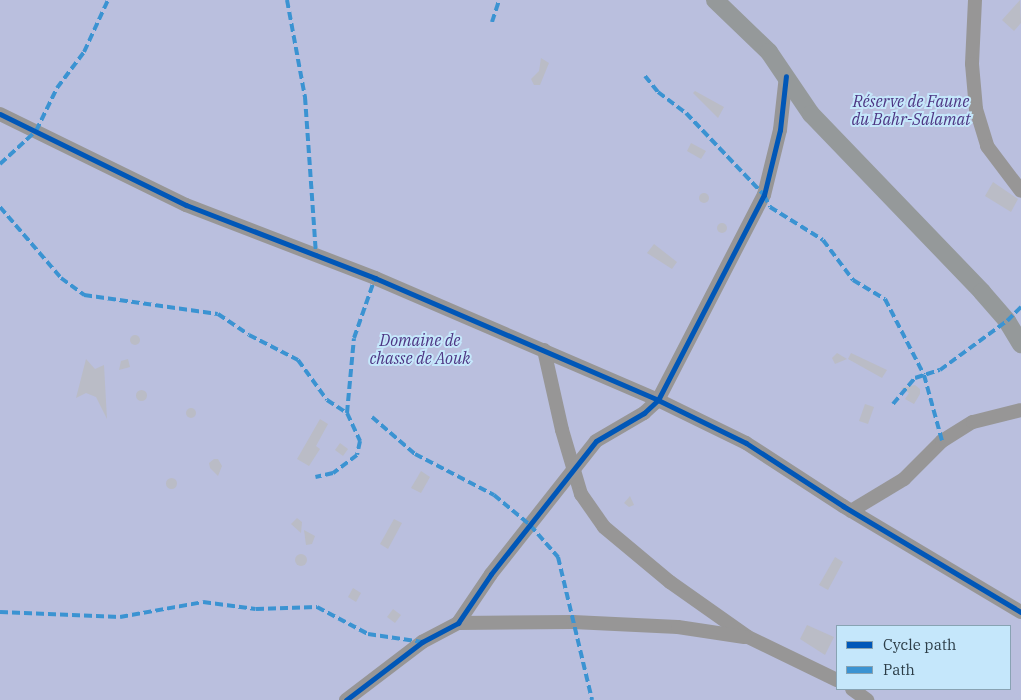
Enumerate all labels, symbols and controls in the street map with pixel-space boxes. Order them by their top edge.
park label: Réserve de Faune du Bahr-Salamat [851,91,971,129]
park label: Domaine de chasse de Aouk [369,330,471,368]
legend [836,625,1011,690]
text: Cycle path [883,635,956,654]
text: Path [883,660,915,679]

